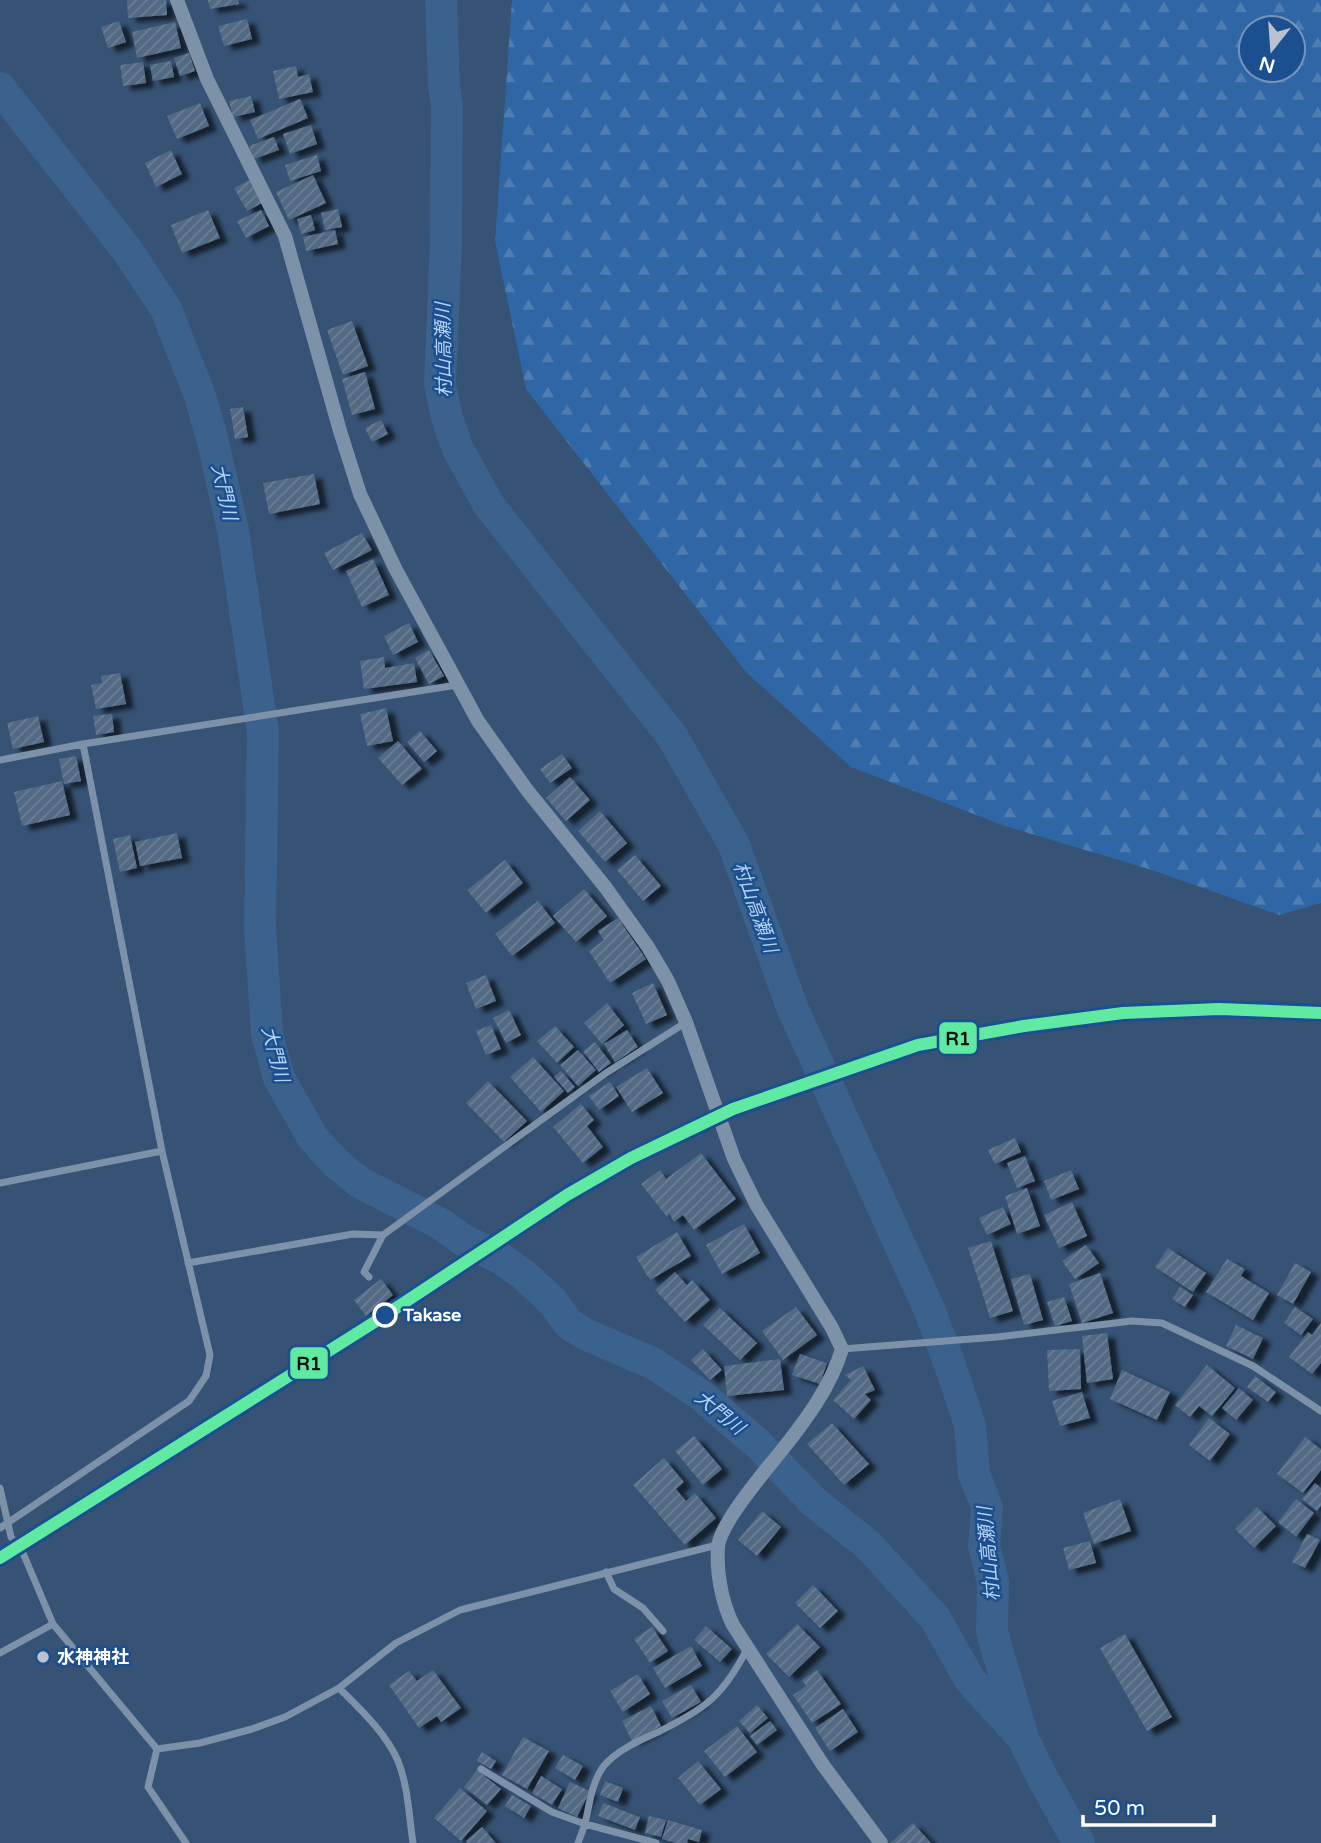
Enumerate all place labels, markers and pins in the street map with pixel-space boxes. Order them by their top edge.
marker: Takase [373,1303,397,1327]
place label: Takase [402,1304,461,1326]
place label: 水神神社 [57,1646,129,1668]
marker: 水神神社 [35,1649,51,1665]

